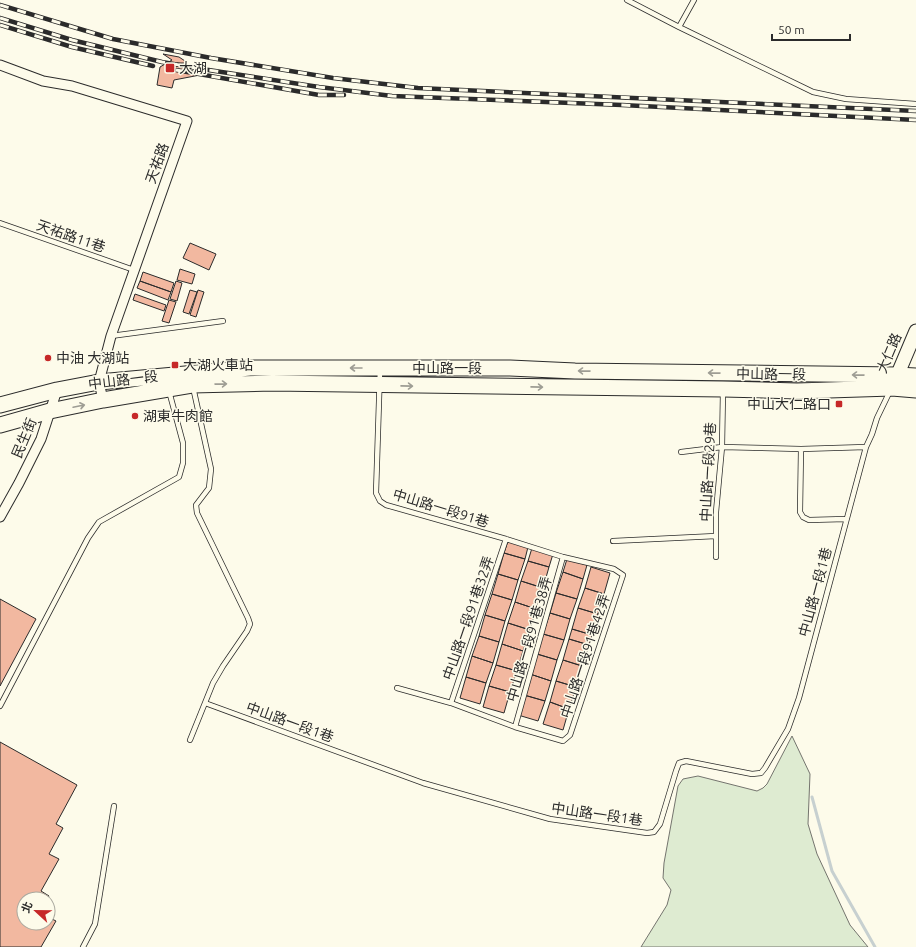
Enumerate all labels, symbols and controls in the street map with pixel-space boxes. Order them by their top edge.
scale bar [772,16,850,42]
text: 50 m [778,23,805,36]
place label: 大湖 [179,60,207,76]
marker: 大湖 [164,62,176,74]
street label: 天祐路 [142,141,172,185]
street label: 天祐路11巷 [34,217,108,255]
street label: 大仁路 [873,331,905,375]
place label: 中油 大湖站 [56,350,129,366]
marker: 中油 大湖站 [43,353,53,363]
place label: 大湖火車站 [183,357,253,373]
marker: 大湖火車站 [170,360,180,370]
street label: 中山路一段 [412,360,482,376]
one-way arrow [350,364,363,372]
street label: 中山路一段 [736,365,806,383]
one-way arrow [578,367,591,375]
street label: 中山路一段 [87,368,159,392]
one-way arrow [708,369,721,377]
one-way arrow [852,371,865,379]
one-way arrow [214,381,227,388]
one-way arrow [400,382,413,390]
one-way arrow [530,383,543,391]
place label: 中山大仁路口 [747,396,831,412]
marker: 中山大仁路口 [834,399,844,409]
one-way arrow [72,401,85,409]
place label: 湖東牛肉館 [143,408,213,424]
marker: 湖東牛肉館 [130,411,140,421]
street label: 民生街 [8,416,40,460]
street label: 中山路一段29巷 [697,422,719,522]
street label: 中山路一段91巷 [391,486,491,530]
street label: 中山路一段1巷 [795,546,835,638]
street label: 中山路一段91巷32弄 [439,554,497,682]
street label: 中山路一段91巷38弄 [503,575,555,703]
street label: 中山路一段91巷42弄 [557,592,613,720]
street label: 中山路一段1巷 [244,699,336,745]
street label: 中山路一段1巷 [550,800,644,828]
north arrow [16,891,56,931]
text: 北 [19,900,34,915]

